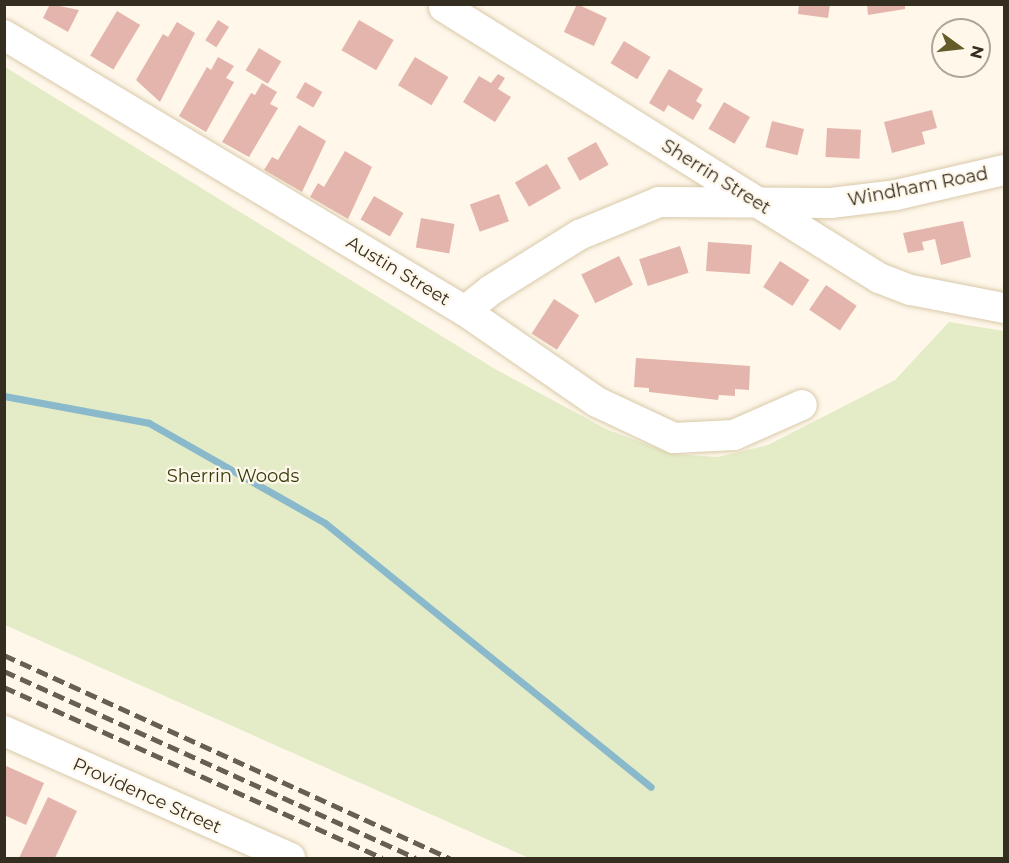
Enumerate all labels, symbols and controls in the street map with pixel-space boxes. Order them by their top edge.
north arrow [931,18,991,78]
text: N [966,44,988,61]
street label: Sherrin Street [658,135,774,219]
street label: Windham Road [846,163,990,211]
street label: Austin Street [342,232,454,310]
park label: Sherrin Woods [167,465,299,487]
street label: Providence Street [69,754,225,838]

